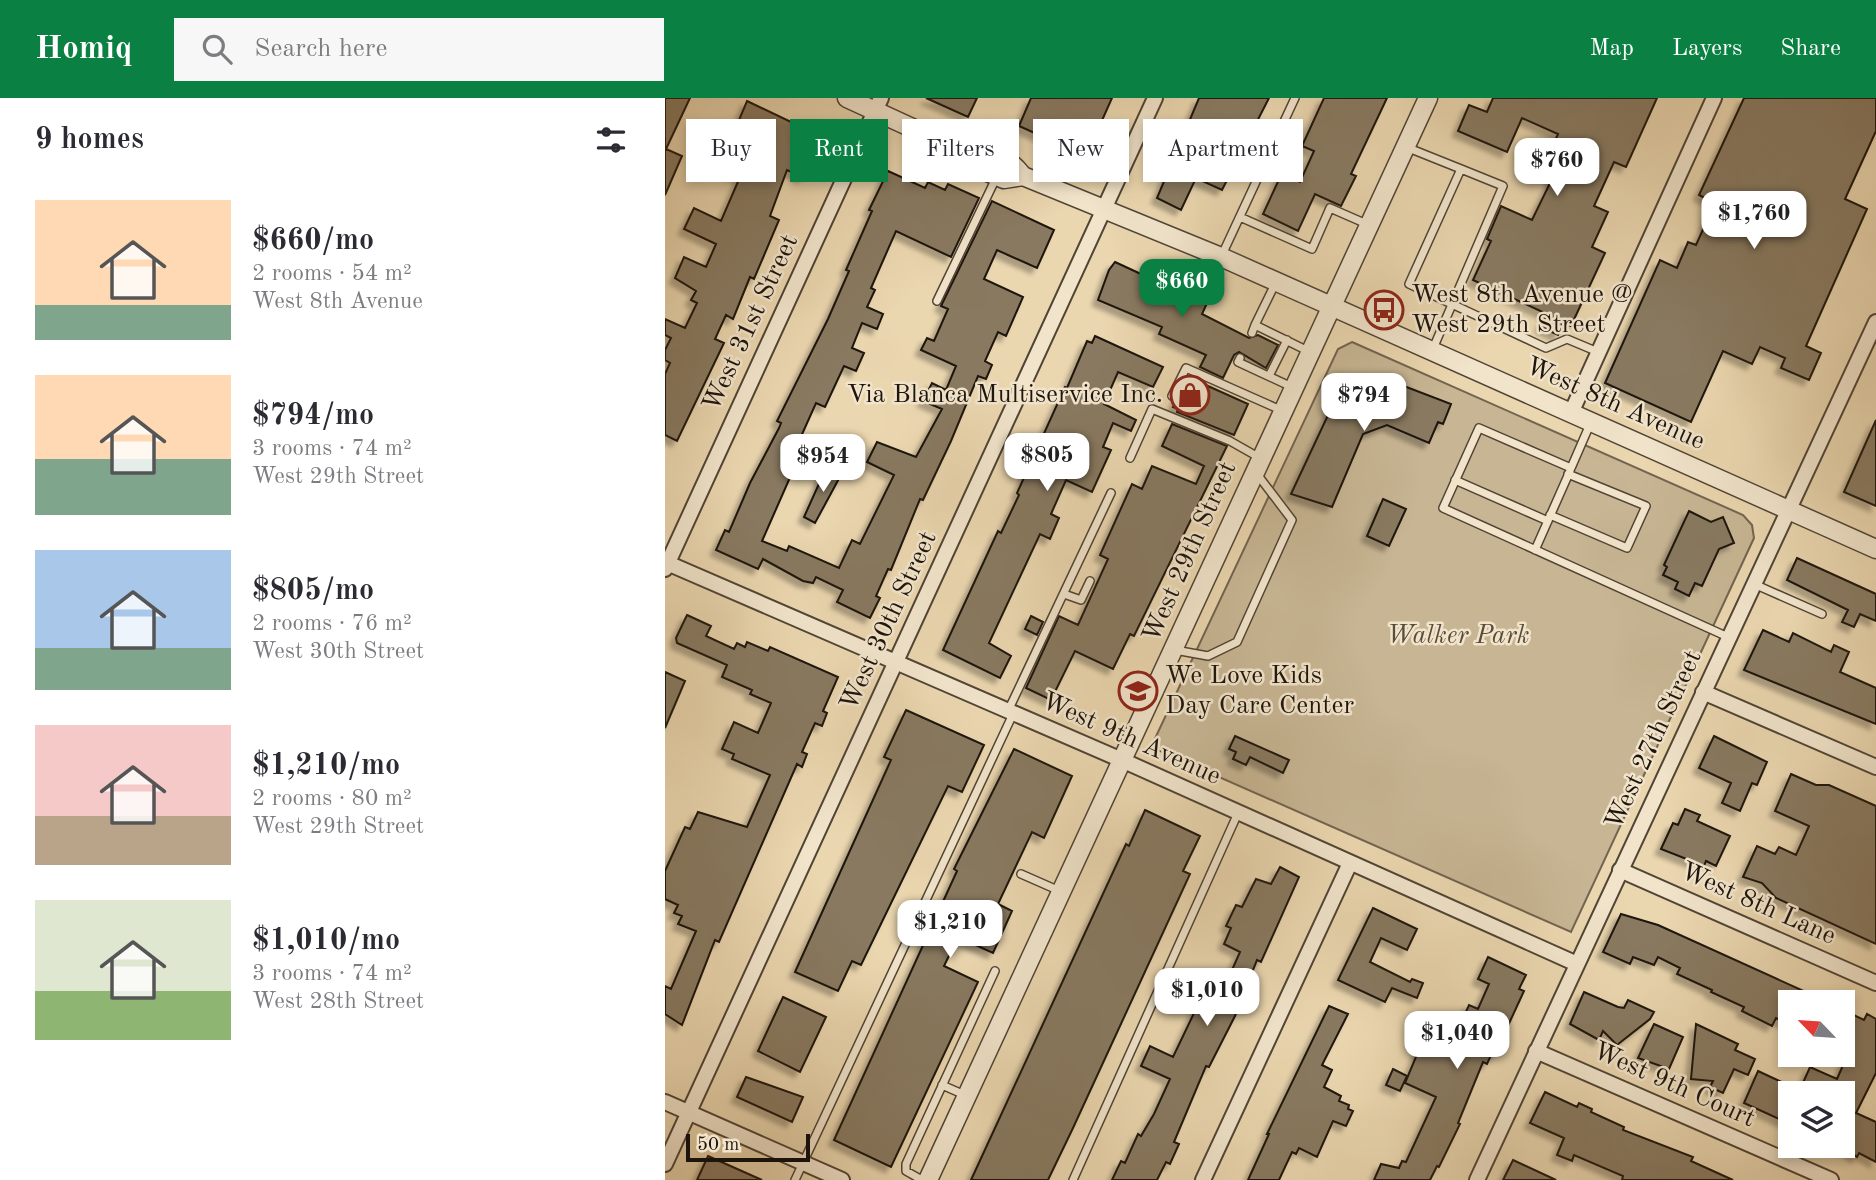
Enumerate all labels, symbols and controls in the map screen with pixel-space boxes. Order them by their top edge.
search box [174,18,664,81]
icon: search [198,30,236,68]
text: Homiq [35,33,132,66]
text: Search here [254,36,387,62]
text: Map [1590,37,1634,61]
text: Layers [1672,37,1742,61]
text: Share [1780,37,1841,61]
chip: Buy [686,119,776,182]
chip: Rent [790,119,888,182]
chip: Filters [902,119,1019,182]
chip: New [1033,119,1129,182]
chip: Apartment [1143,119,1303,182]
icon: filters [592,121,630,159]
text: 9 homes [35,125,144,155]
pin: $760 [1516,139,1598,198]
text: $760 [1530,149,1584,172]
pin: $1,760 [1697,192,1811,251]
text: $1,760 [1717,202,1791,225]
text: $660/mo [252,226,374,256]
icon: home [91,228,175,312]
street label: West 31st Street [699,231,803,415]
pin: $660 [1141,260,1223,319]
text: 2 rooms · 54 m² [252,262,412,285]
text: $660 [1155,270,1209,293]
place label: West 8th Avenue @ West 29th Street [1411,282,1633,338]
bus stop icon: West 8th Avenue @ West 29th Street [1363,289,1405,331]
text: West 8th Avenue [252,290,423,313]
street label: West 8th Avenue [1522,353,1708,455]
shop icon: Via Blanca Multiservice Inc. [1169,374,1211,416]
pin: $794 [1323,374,1405,433]
place label: Via Blanca Multiservice Inc. [847,382,1163,408]
text: $794 [1337,384,1391,407]
text: $794/mo [252,401,374,431]
icon: home [91,403,175,487]
pin: $954 [782,434,864,494]
pin: $805 [1006,434,1088,493]
text: 3 rooms · 74 m² [252,437,412,460]
text: $805 [1020,444,1074,467]
text: $954 [796,445,850,468]
street label: West 29th Street [1139,458,1241,646]
text: West 29th Street [252,465,424,488]
street label: West 30th Street [836,527,942,715]
text: $805/mo [252,576,374,606]
icon: home [91,578,175,662]
text: 2 rooms · 76 m² [252,612,412,635]
park label: Walker Park [1386,623,1530,649]
text: West 30th Street [252,640,424,663]
street label: West 27th Street [1601,646,1707,834]
place label: We Love Kids Day Care Center [1165,663,1354,719]
school or university icon: We Love Kids Day Care Center [1117,670,1159,712]
street label: West 9th Avenue [1038,688,1224,790]
text: $1,210/mo [252,751,400,781]
icon: home [91,753,175,837]
text: 2 rooms · 80 m² [252,787,412,810]
text: West 29th Street [252,815,424,838]
street label: West 8th Lane [1677,858,1839,950]
pin: $1,210 [893,900,1007,960]
text: $1,210 [913,911,987,934]
text: $1,010/mo [252,926,400,956]
icon: home [91,928,175,1012]
text: 3 rooms · 74 m² [252,962,412,985]
pin: $1,010 [1150,968,1264,1028]
text: $1,010 [1170,979,1244,1002]
text: West 28th Street [252,990,424,1013]
north arrow [1778,990,1855,1068]
map controls [1778,990,1855,1158]
pin: $1,040 [1400,1012,1514,1071]
text: $1,040 [1420,1022,1494,1045]
street label: West 9th Court [1589,1038,1759,1132]
button: layers [1778,1081,1855,1158]
scale bar [686,1131,810,1163]
text: 50 m [697,1136,739,1155]

